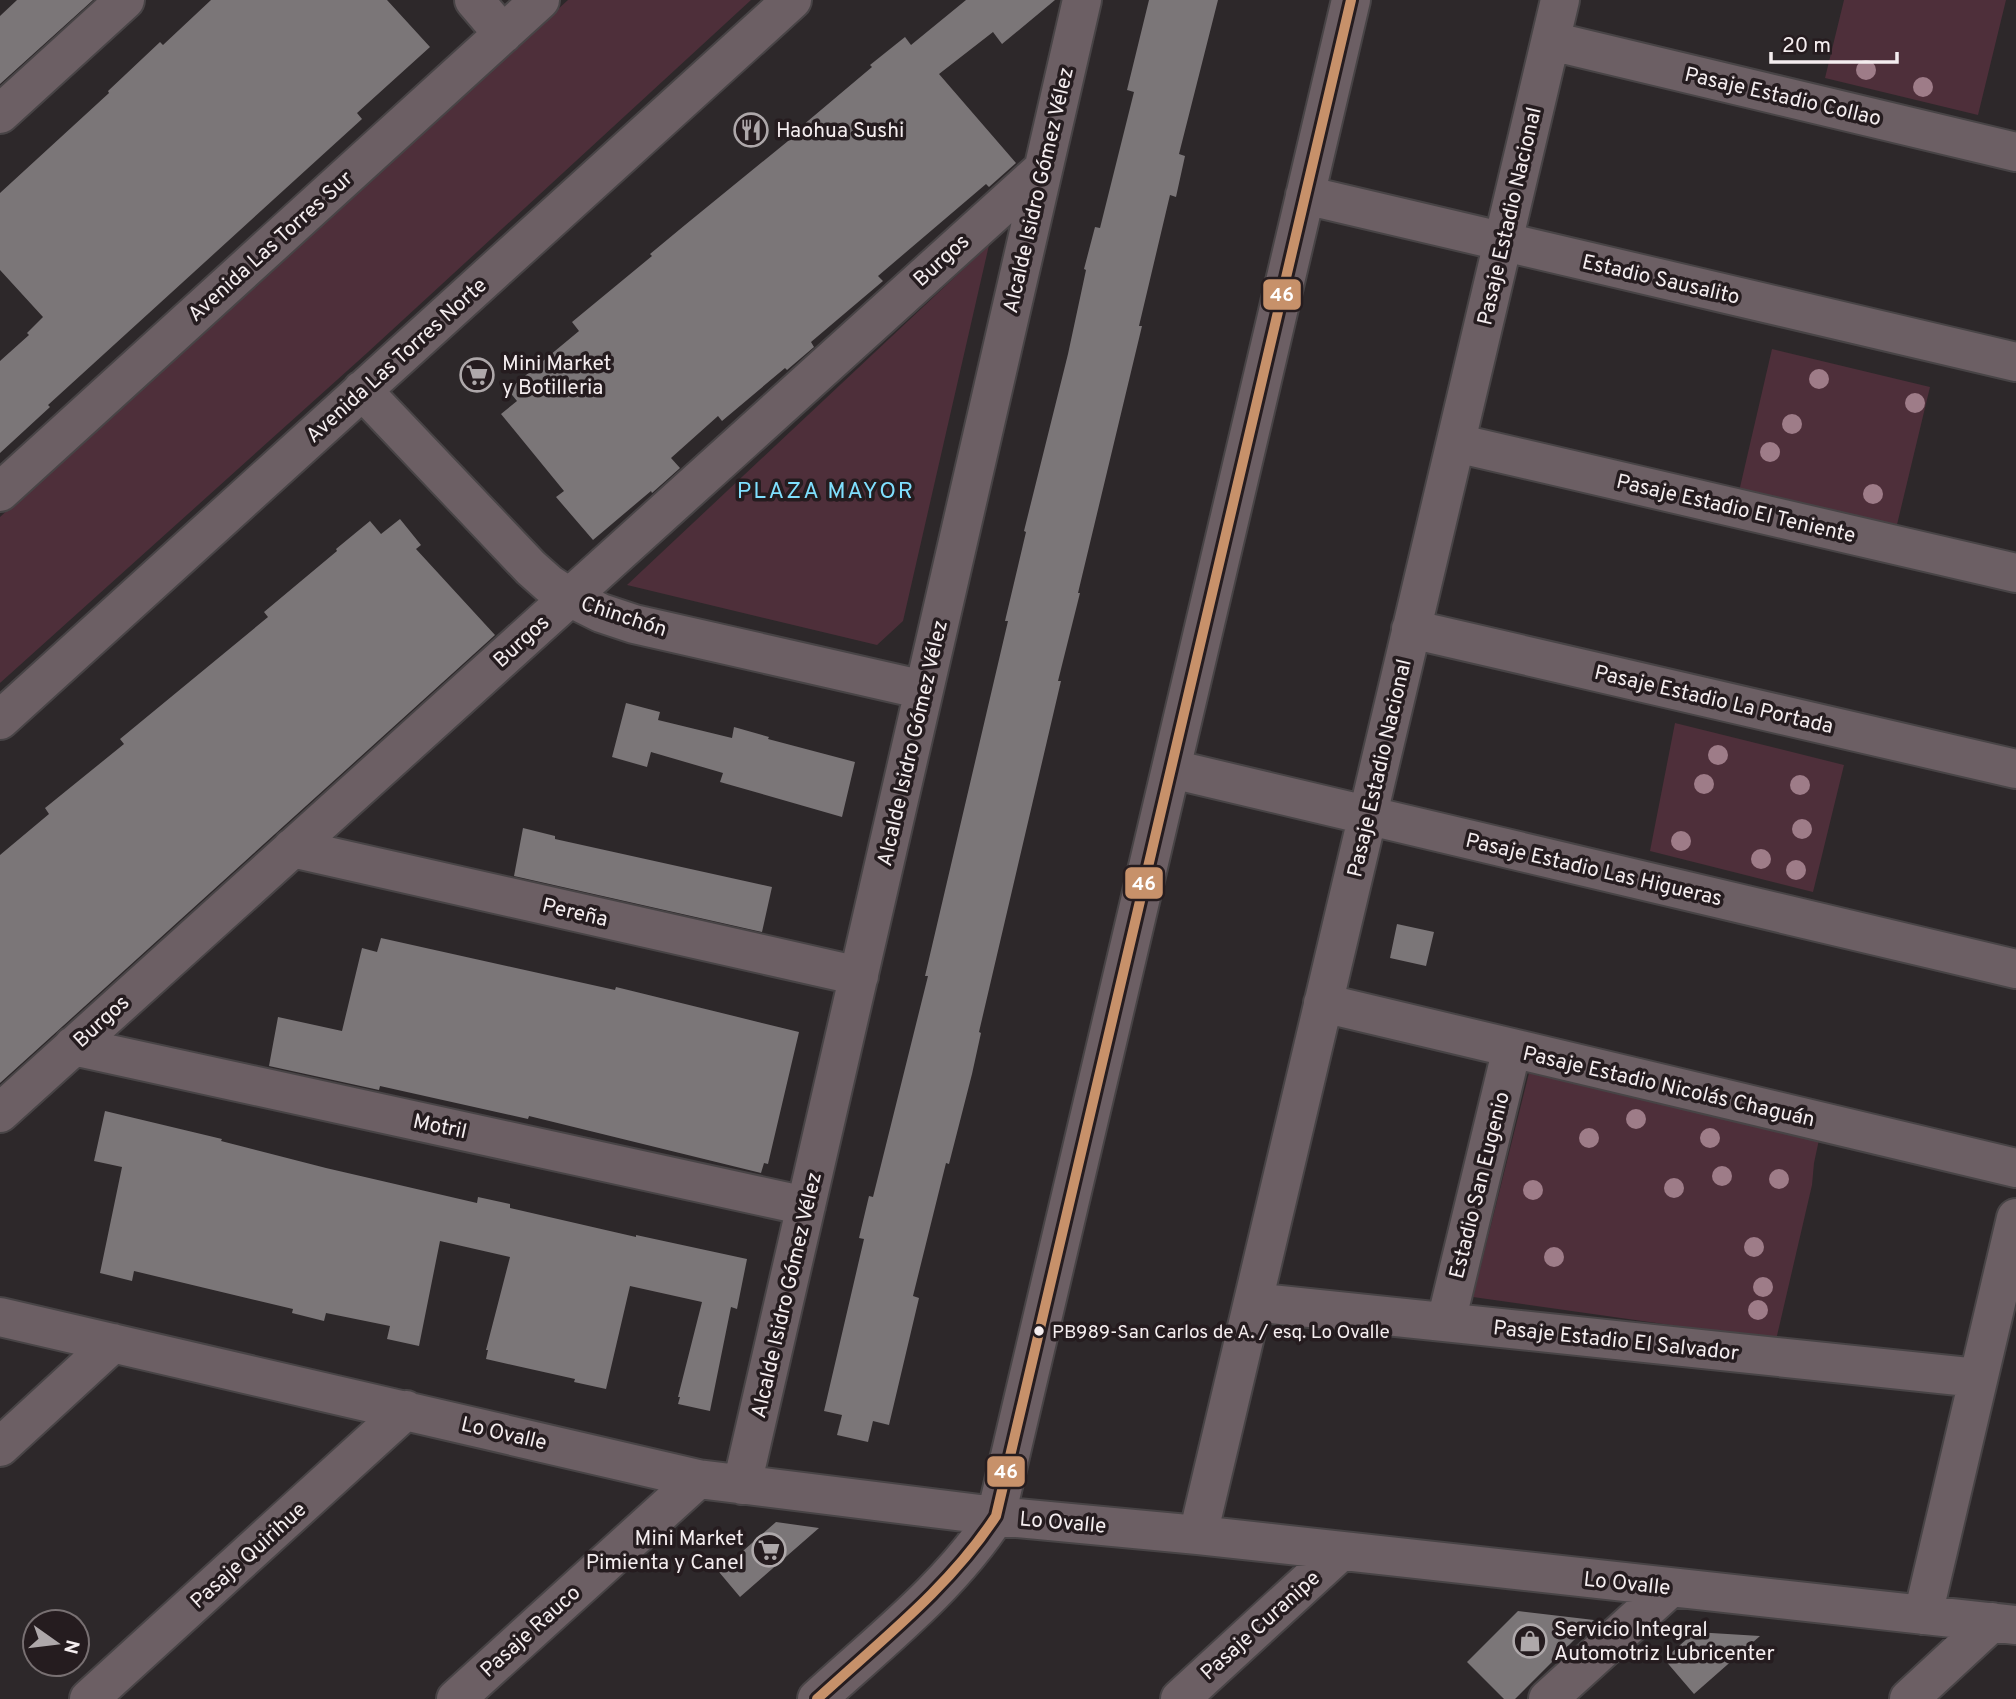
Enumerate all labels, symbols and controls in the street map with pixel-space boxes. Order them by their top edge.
scale bar [1771,21,1897,65]
text: 20 m [1782,33,1831,60]
street label: Pasaje Estadio Collao [1682,62,1884,133]
street label: Alcalde Isidro Gómez Vélez [998,65,1081,316]
street label: Pasaje Estadio Nacional [1472,105,1549,328]
restaurant icon: Haohua Sushi [732,111,770,149]
place label: Haohua Sushi [776,118,904,145]
street label: Avenida Las Torres Sur [183,166,359,329]
street label: Burgos [908,229,976,293]
street label: Estadio Sausalito [1579,249,1742,312]
street label: Avenida Las Torres Norte [301,273,493,450]
line badge: 46 [1262,278,1302,311]
text: 46 [1270,284,1294,308]
place label: Mini Market y Botilleria [502,351,612,402]
supermarket icon: Mini Market y Botilleria [458,356,496,394]
street label: Pasaje Estadio El Teniente [1613,469,1858,550]
district label: PLAZA MAYOR [737,478,915,507]
street label: Chinchón [577,591,670,644]
street label: Burgos [488,610,556,674]
street label: Alcalde Isidro Gómez Vélez [872,618,955,869]
street label: Pasaje Estadio Nacional [1342,657,1419,880]
street label: Pasaje Estadio La Portada [1592,660,1836,741]
street label: Pasaje Estadio Las Higueras [1463,828,1725,913]
line badge: 46 [1124,866,1164,900]
text: 46 [1132,873,1156,897]
street label: Pereña [539,893,610,934]
street label: Burgos [68,990,136,1054]
street label: Pasaje Estadio Nicolás Chaguán [1520,1041,1817,1134]
street label: Estadio San Eugenio [1444,1089,1517,1282]
street label: Motril [410,1109,469,1146]
street label: Alcalde Isidro Gómez Vélez [746,1170,829,1421]
street label: Pasaje Estadio El Salvador [1492,1315,1740,1368]
place label: PB989-San Carlos de A. / esq. Lo Ovalle [1052,1321,1390,1345]
marker: PB989-San Carlos de A. / esq. Lo Ovalle [1032,1324,1046,1338]
street label: Lo Ovalle [458,1411,549,1457]
line badge: 46 [986,1455,1026,1488]
text: 46 [994,1461,1018,1485]
street label: Pasaje Quirihue [185,1497,313,1615]
street label: Lo Ovalle [1018,1506,1107,1541]
place label: Mini Market Pimienta y Canel [586,1526,744,1577]
supermarket icon: Mini Market Pimienta y Canel [750,1531,788,1569]
street label: Pasaje Curanipe [1195,1565,1327,1687]
street label: Lo Ovalle [1582,1567,1672,1602]
street label: Pasaje Rauco [475,1580,587,1684]
north arrow [21,1608,91,1678]
place label: Servicio Integral Automotriz Lubricenter [1554,1617,1775,1668]
shop icon: Servicio Integral Automotriz Lubricenter [1511,1622,1549,1660]
text: N [57,1637,84,1656]

